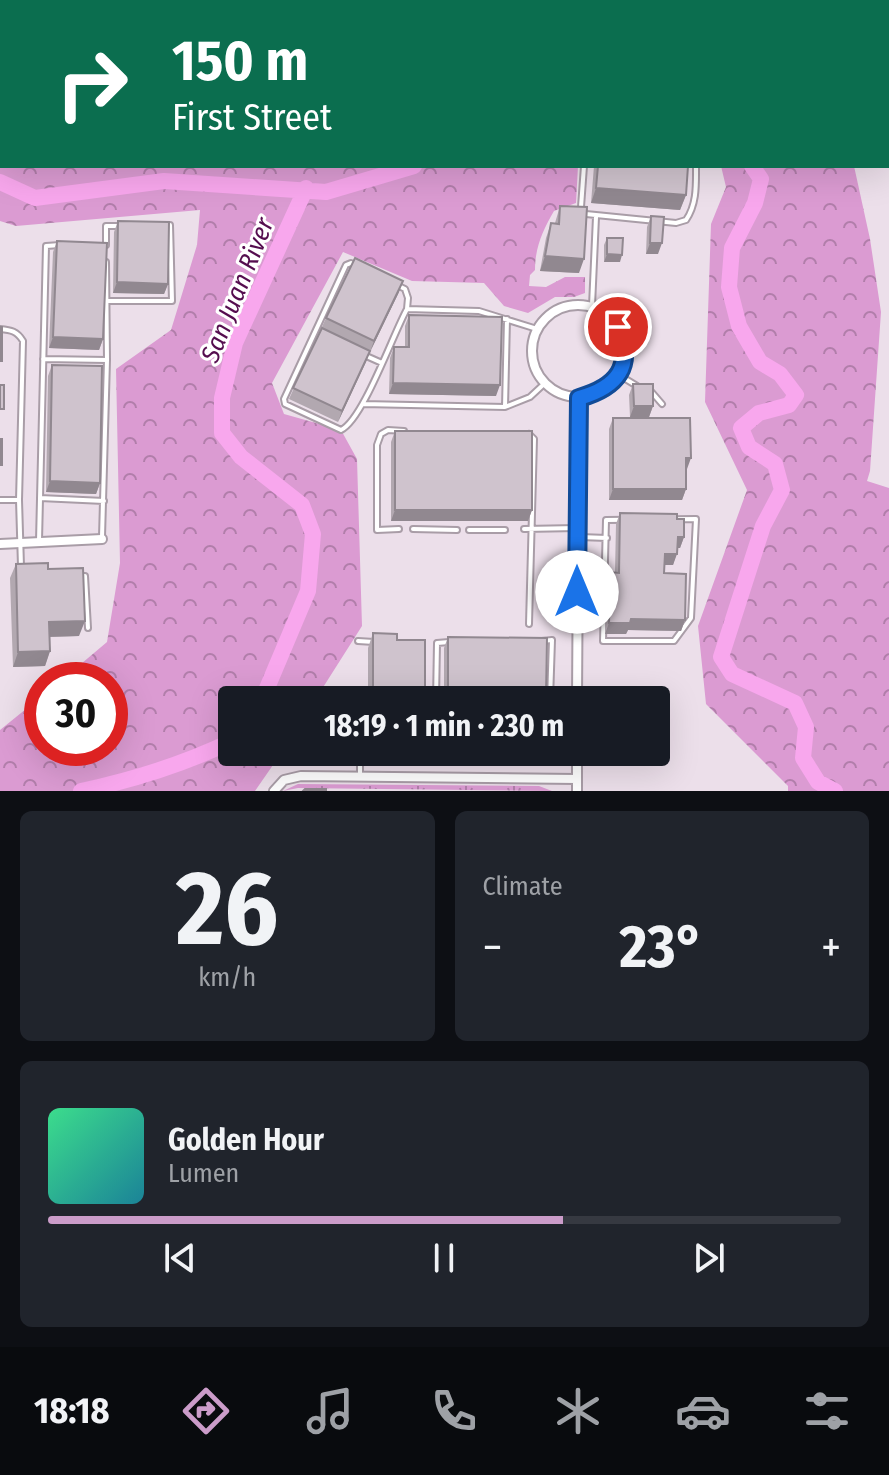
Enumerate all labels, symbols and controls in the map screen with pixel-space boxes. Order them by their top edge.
text: 150 m [172,28,308,95]
icon: right [40,32,144,136]
text: First Street [172,96,332,140]
water label: San Juan River [194,213,281,368]
pin [584,293,652,361]
icon: arrive [596,305,640,349]
position arrow [535,550,619,634]
speed limit sign: 30 [24,662,128,766]
text: 18:19 · 1 min · 230 m [324,708,564,744]
text: 26 [176,847,279,972]
text: Climate [483,871,563,902]
text: 23° [620,911,704,983]
text: − [483,921,502,974]
text: + [821,921,841,974]
text: km/h [198,962,256,993]
text: Golden Hour [168,1122,324,1158]
text: Lumen [168,1158,239,1189]
icon: previous [158,1236,202,1280]
icon: pause [422,1236,466,1280]
icon: next [687,1236,731,1280]
icon: directions [178,1383,234,1439]
icon: music [302,1383,358,1439]
icon: phone [426,1383,482,1439]
icon: climate [550,1383,606,1439]
icon: car [675,1383,731,1439]
icon: filters [799,1383,855,1439]
text: 18:18 [34,1389,110,1433]

